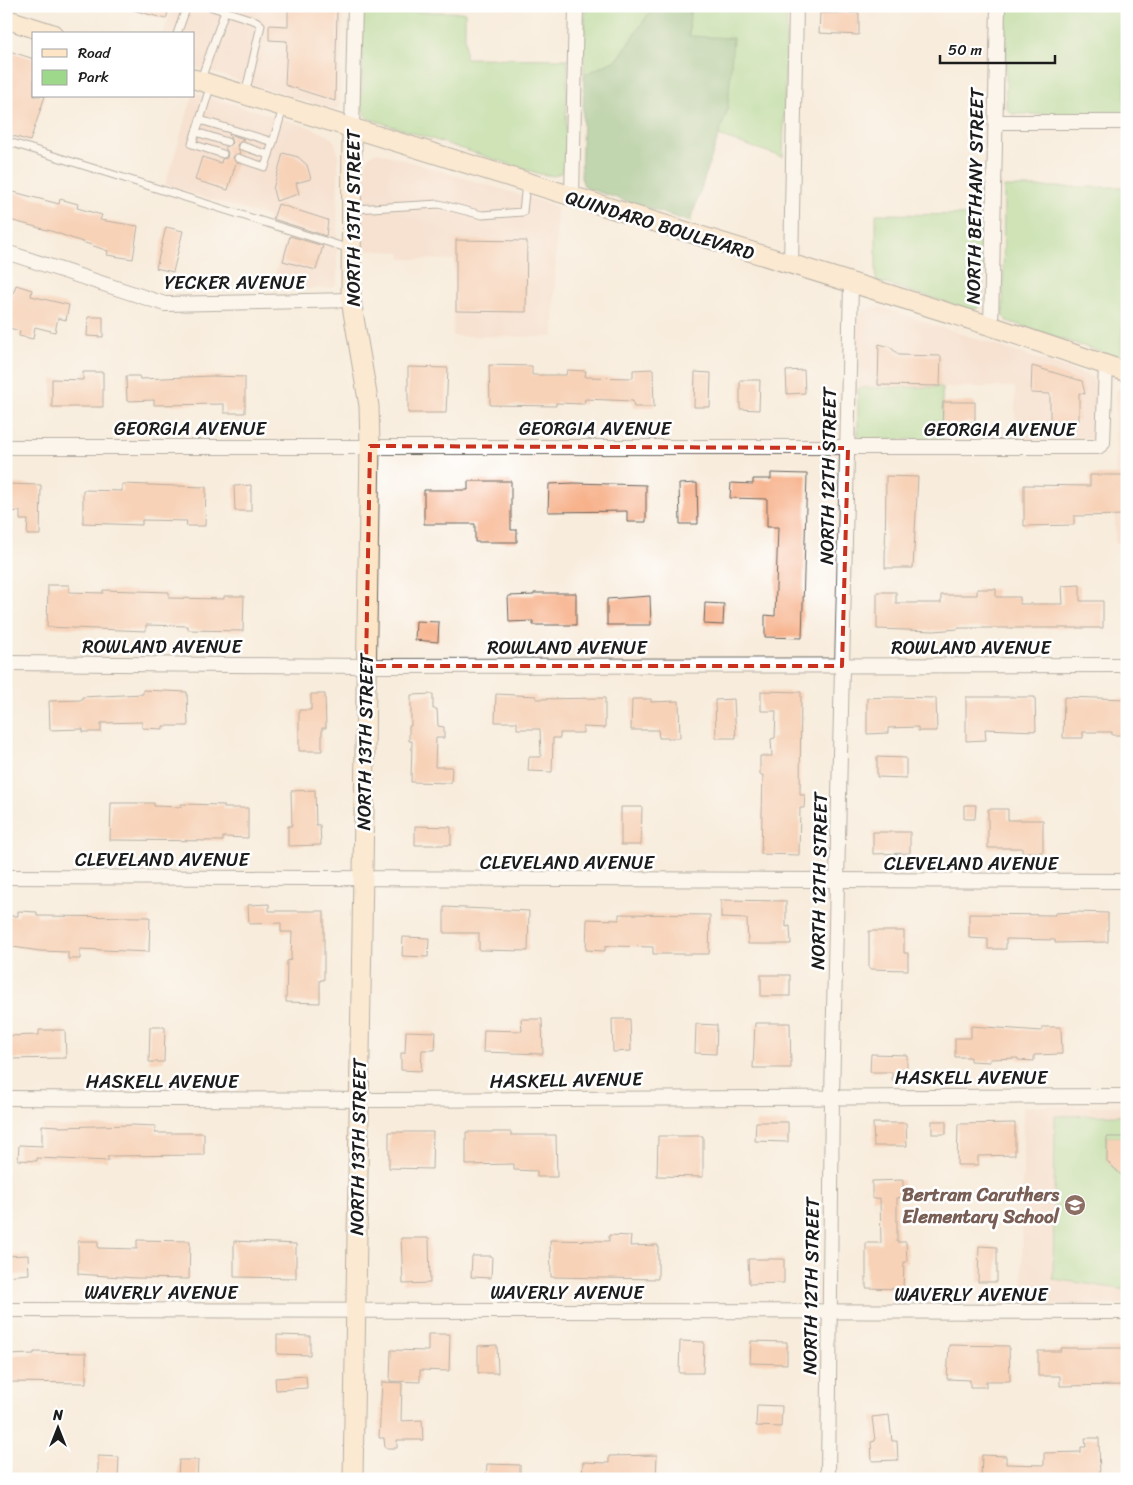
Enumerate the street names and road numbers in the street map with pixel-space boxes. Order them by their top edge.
street label: NORTH BETHANY STREET [957,86,993,305]
street label: NORTH 13TH STREET [337,128,370,306]
street label: QUINDARO BOULEVARD [561,181,759,270]
street label: YECKER AVENUE [165,266,307,299]
street label: NORTH 12TH STREET [810,386,846,565]
street label: GEORGIA AVENUE [114,412,267,445]
street label: GEORGIA AVENUE [519,412,672,445]
street label: GEORGIA AVENUE [924,413,1077,446]
street label: ROWLAND AVENUE [82,630,243,663]
street label: ROWLAND AVENUE [487,631,648,664]
street label: ROWLAND AVENUE [891,631,1052,664]
street label: NORTH 13TH STREET [347,652,383,831]
street label: NORTH 12TH STREET [801,791,837,970]
street label: CLEVELAND AVENUE [75,843,250,876]
street label: CLEVELAND AVENUE [480,846,655,879]
street label: CLEVELAND AVENUE [884,847,1059,880]
street label: NORTH 13TH STREET [340,1057,376,1236]
street label: HASKELL AVENUE [895,1061,1049,1094]
street label: HASKELL AVENUE [489,1062,644,1098]
street label: HASKELL AVENUE [86,1065,240,1098]
street label: NORTH 12TH STREET [793,1196,829,1375]
street label: WAVERLY AVENUE [84,1276,239,1309]
street label: WAVERLY AVENUE [490,1276,645,1309]
street label: WAVERLY AVENUE [894,1278,1049,1311]

